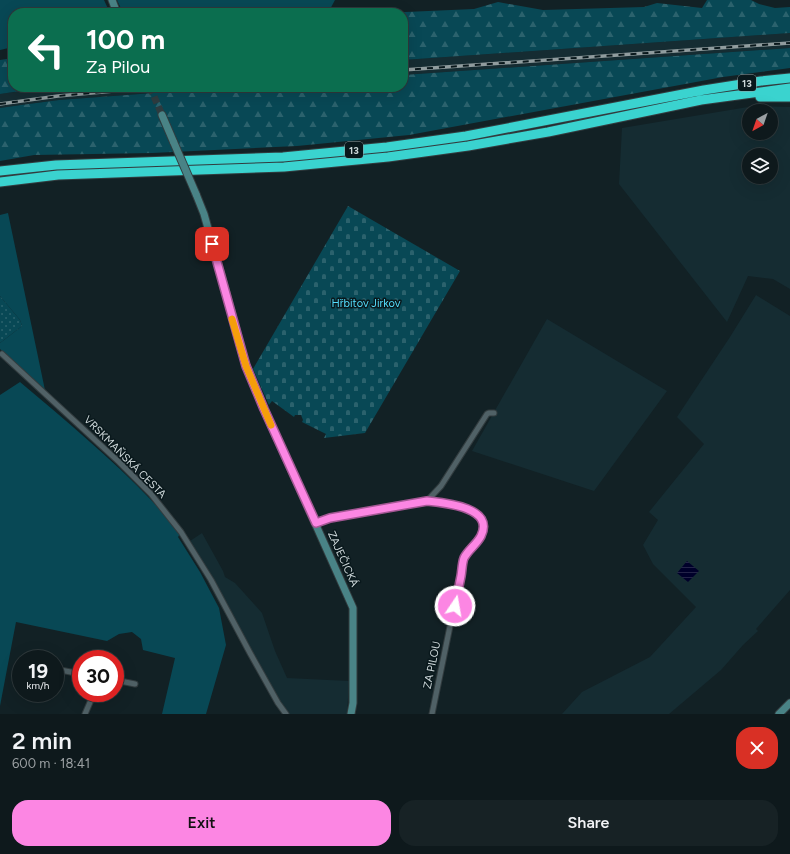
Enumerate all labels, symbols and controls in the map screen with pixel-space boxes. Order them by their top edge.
text: 100 m [86,22,165,56]
icon: left [20,24,72,76]
text: Za Pilou [86,56,150,78]
road number: 13 [738,75,756,91]
north arrow [742,104,778,140]
map controls [742,104,778,184]
road number: 13 [345,142,363,158]
button: layers [742,148,778,184]
pin [195,227,229,261]
icon: arrive [201,233,223,255]
park label: Hřbitov Jirkov [332,297,401,310]
street label: VRSKMAŇSKÁ CESTA [81,413,169,501]
street label: ZAJEČICKÁ [325,529,362,589]
position arrow [434,585,476,627]
street label: ZA PILOU [421,640,443,690]
speed limit sign: 30 [72,650,124,702]
text: 19 [28,659,48,683]
text: km/h [27,679,49,692]
text: 2 min [12,726,72,755]
button: close [736,727,778,769]
text: 600 m · 18:41 [12,756,90,771]
button: Exit [12,800,391,846]
button: Share [399,800,778,846]

